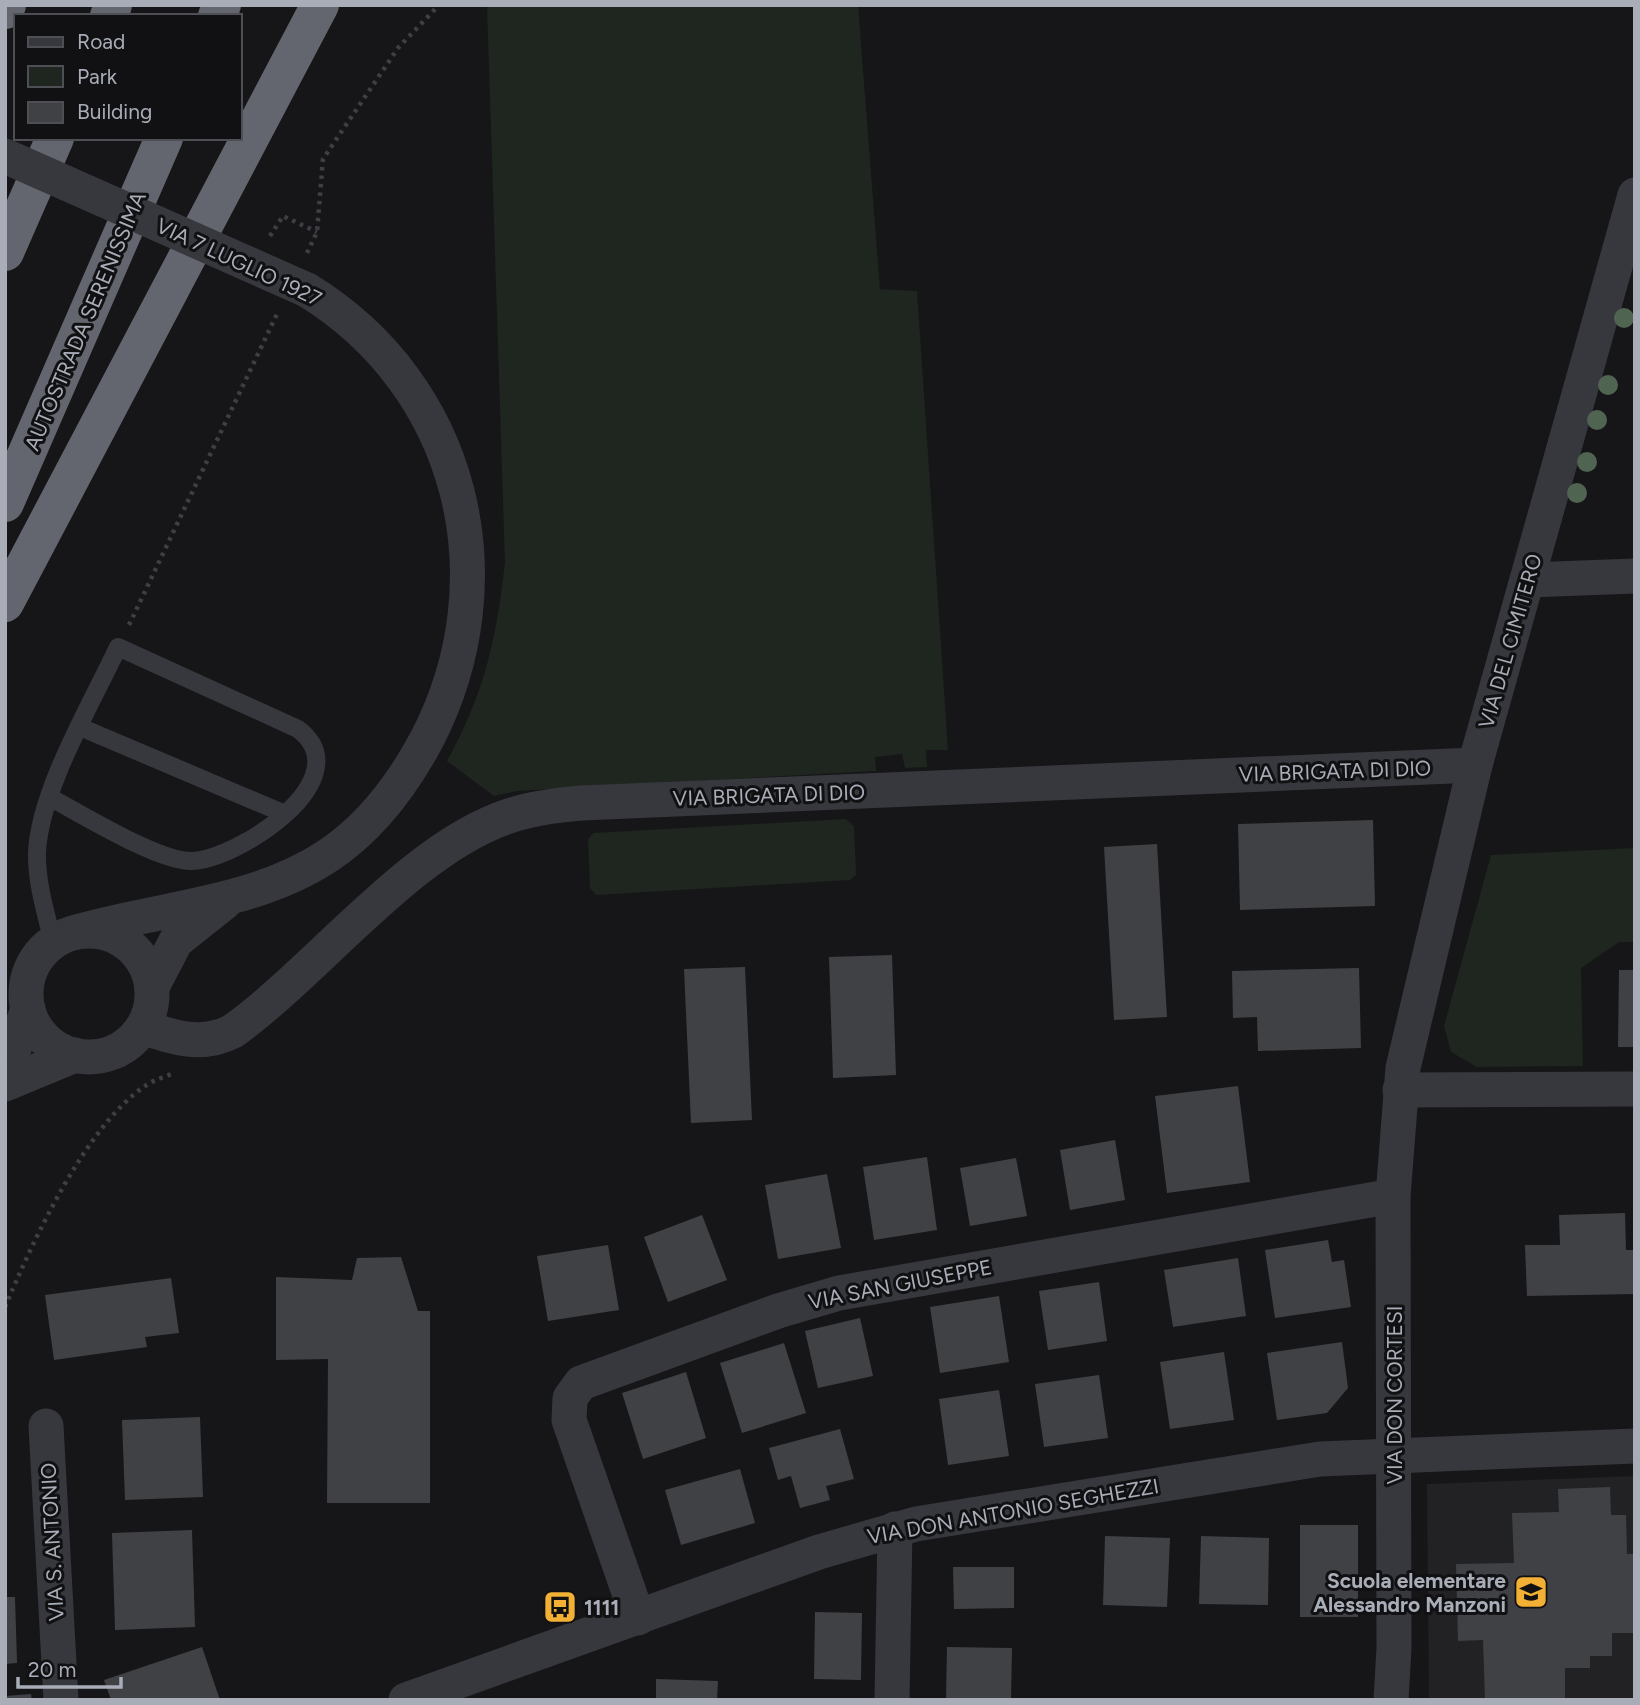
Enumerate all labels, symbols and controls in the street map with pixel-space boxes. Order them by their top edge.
legend [14,14,242,140]
text: Road [77,29,125,54]
text: Park [77,64,118,89]
text: Building [77,99,152,124]
street label: AUTOSTRADA SERENISSIMA [19,188,151,454]
street label: VIA 7 LUGLIO 1927 [152,213,326,311]
street label: VIA DEL CIMITERO [1473,551,1547,731]
street label: VIA BRIGATA DI DIO [1238,755,1432,787]
street label: VIA BRIGATA DI DIO [672,779,866,811]
street label: VIA SAN GIUSEPPE [806,1254,994,1314]
street label: VIA DON CORTESI [1382,1306,1407,1484]
street label: VIA S. ANTONIO [35,1462,69,1622]
street label: VIA DON ANTONIO SEGHEZZI [865,1473,1161,1549]
place label: Scuola elementare Alessandro Manzoni [1313,1568,1506,1617]
school or university icon: Scuola elementare Alessandro Manzoni [1512,1573,1550,1611]
bus stop icon: 1111 [541,1588,579,1626]
place label: 1111 [584,1595,619,1620]
scale bar [18,1646,121,1690]
text: 20 m [28,1657,76,1682]

